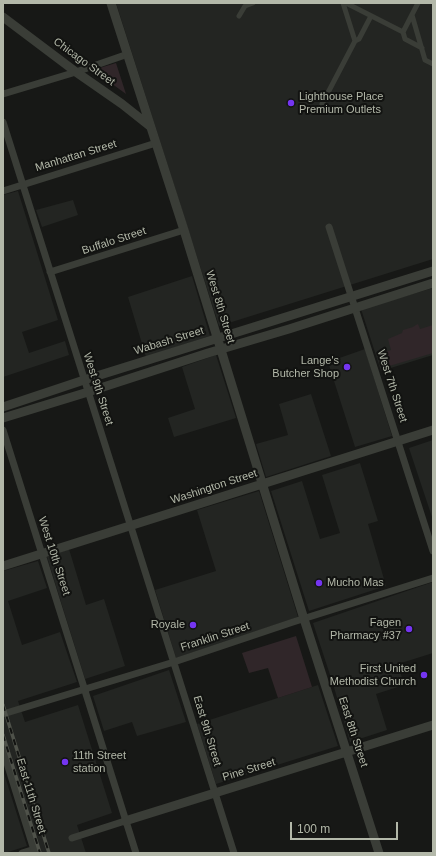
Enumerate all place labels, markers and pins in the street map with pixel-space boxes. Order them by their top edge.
place label: Lighthouse Place Premium Outlets [299,90,383,116]
marker: Lighthouse Place Premium Outlets [286,98,296,108]
place label: Lange's Butcher Shop [272,354,339,380]
marker: Lange's Butcher Shop [342,362,352,372]
place label: Mucho Mas [327,576,384,590]
marker: Mucho Mas [314,578,324,588]
place label: Fagen Pharmacy #37 [330,616,401,642]
place label: Royale [151,618,185,632]
marker: Royale [188,620,198,630]
marker: Fagen Pharmacy #37 [404,624,414,634]
place label: First United Methodist Church [330,662,416,688]
marker: First United Methodist Church [419,670,429,680]
place label: 11th Street station [73,749,126,775]
marker: 11th Street station [60,757,70,767]

